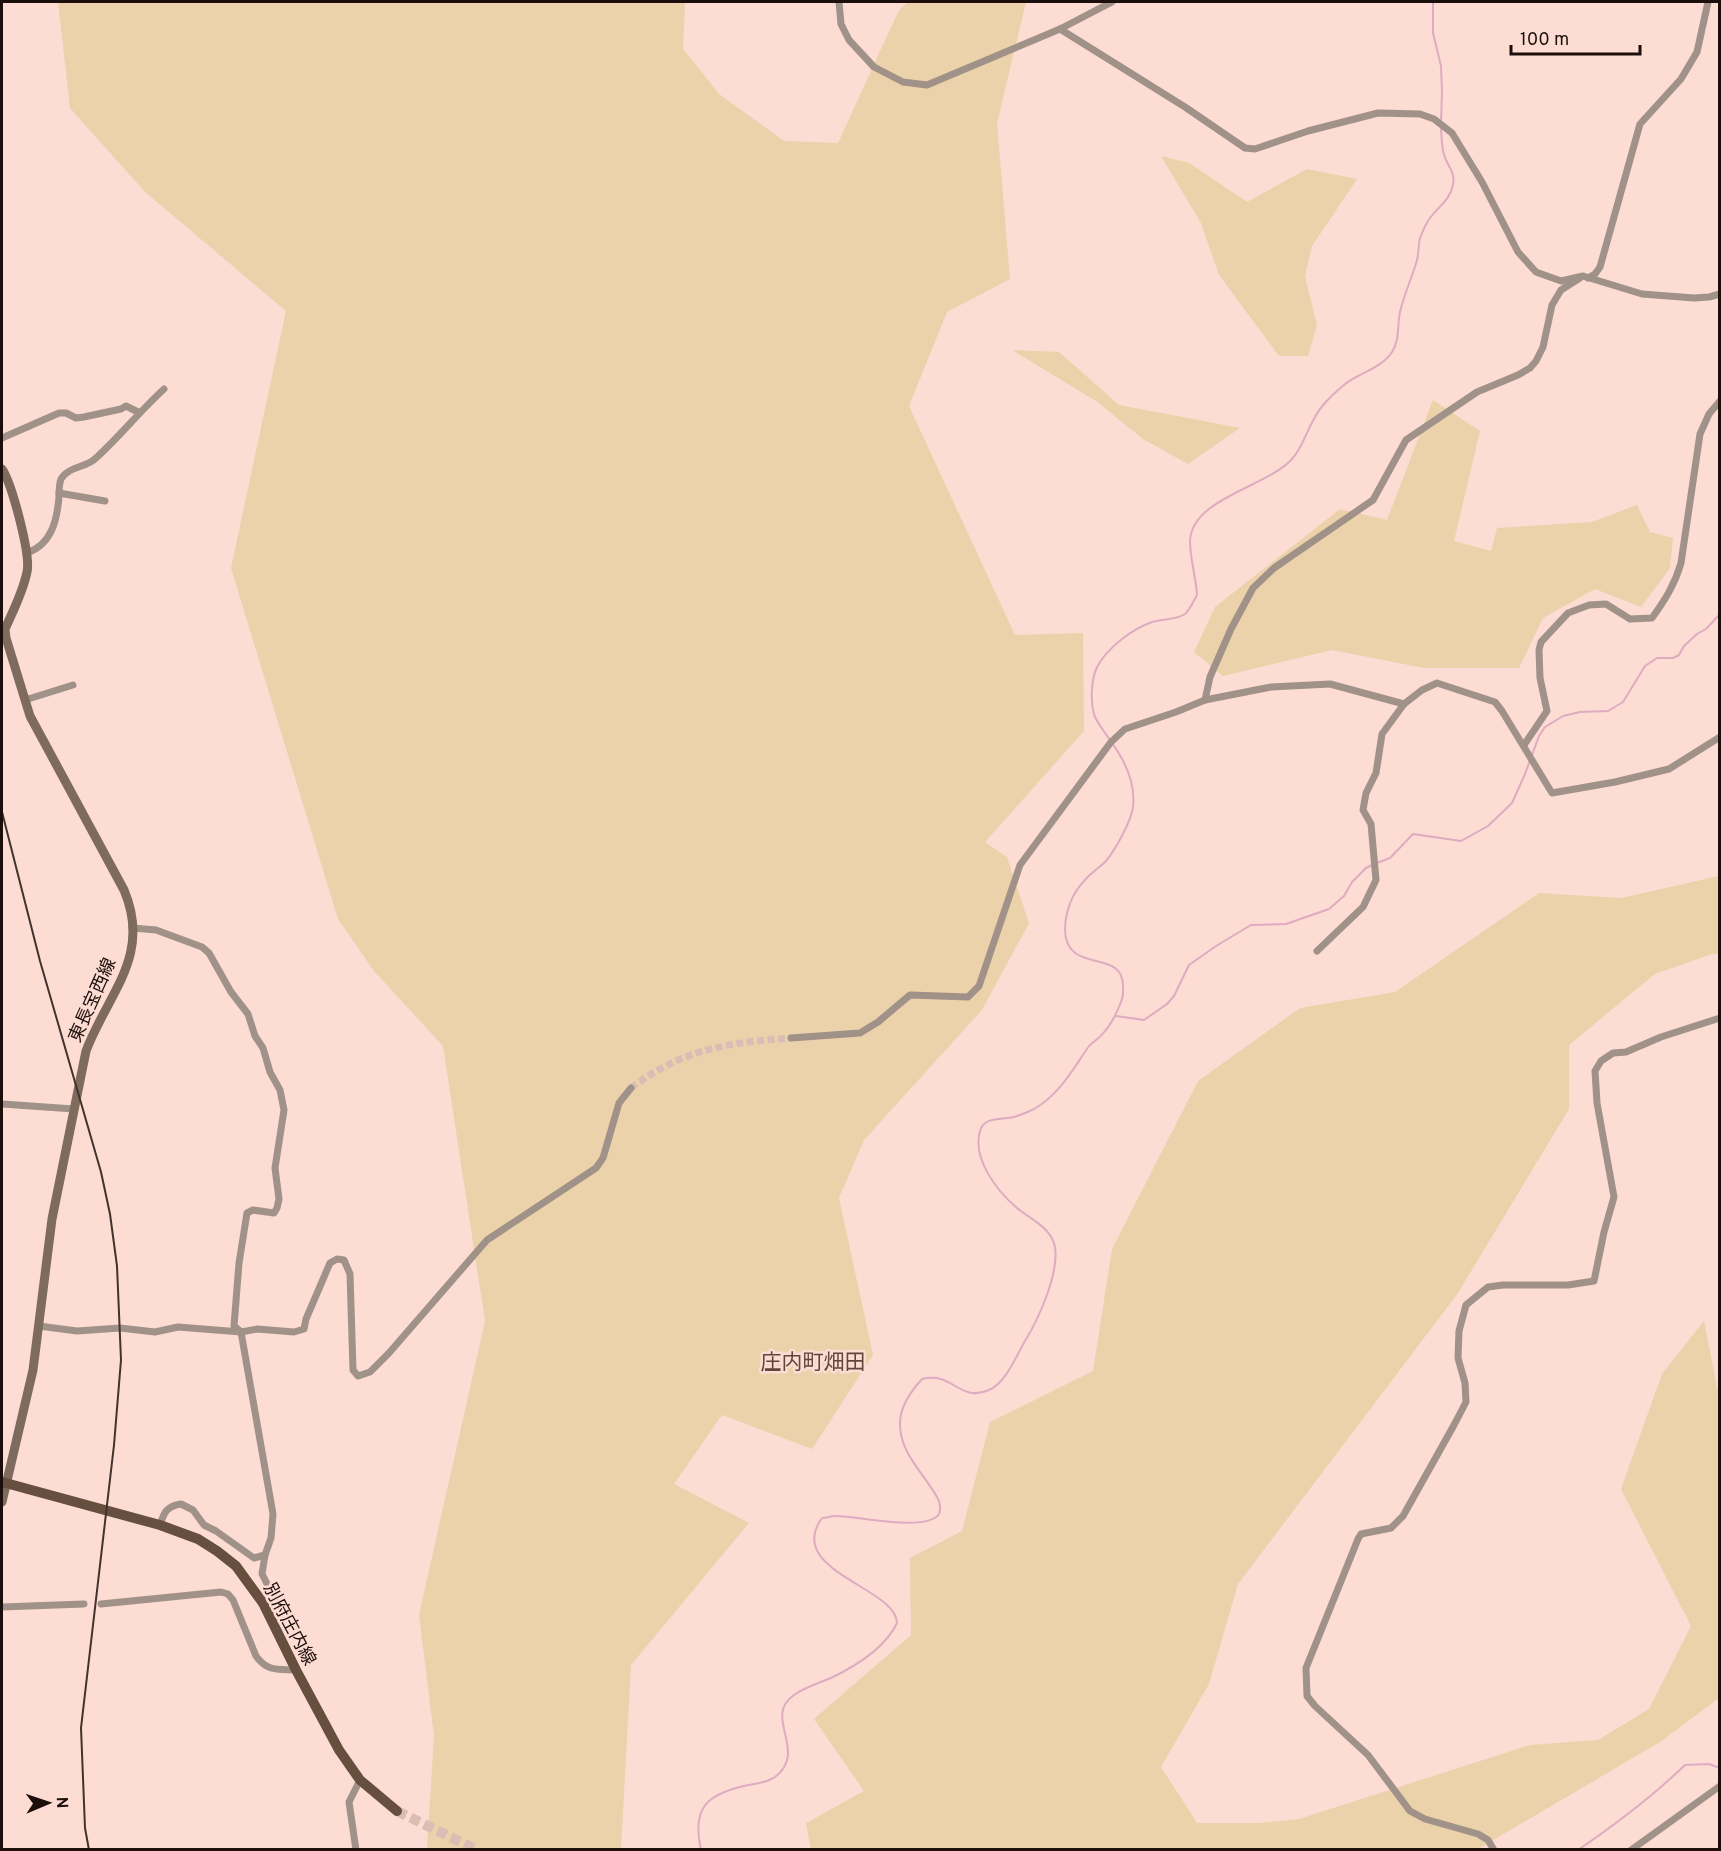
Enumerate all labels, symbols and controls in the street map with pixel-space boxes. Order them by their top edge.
scale bar [1511,18,1640,56]
text: 100 m [1520,29,1569,52]
street label: 東長宝西線 [65,955,122,1046]
district label: 庄内町畑田 [761,1350,866,1377]
street label: 別府庄内線 [257,1580,320,1670]
north arrow [18,1773,78,1833]
text: N [51,1796,71,1809]

